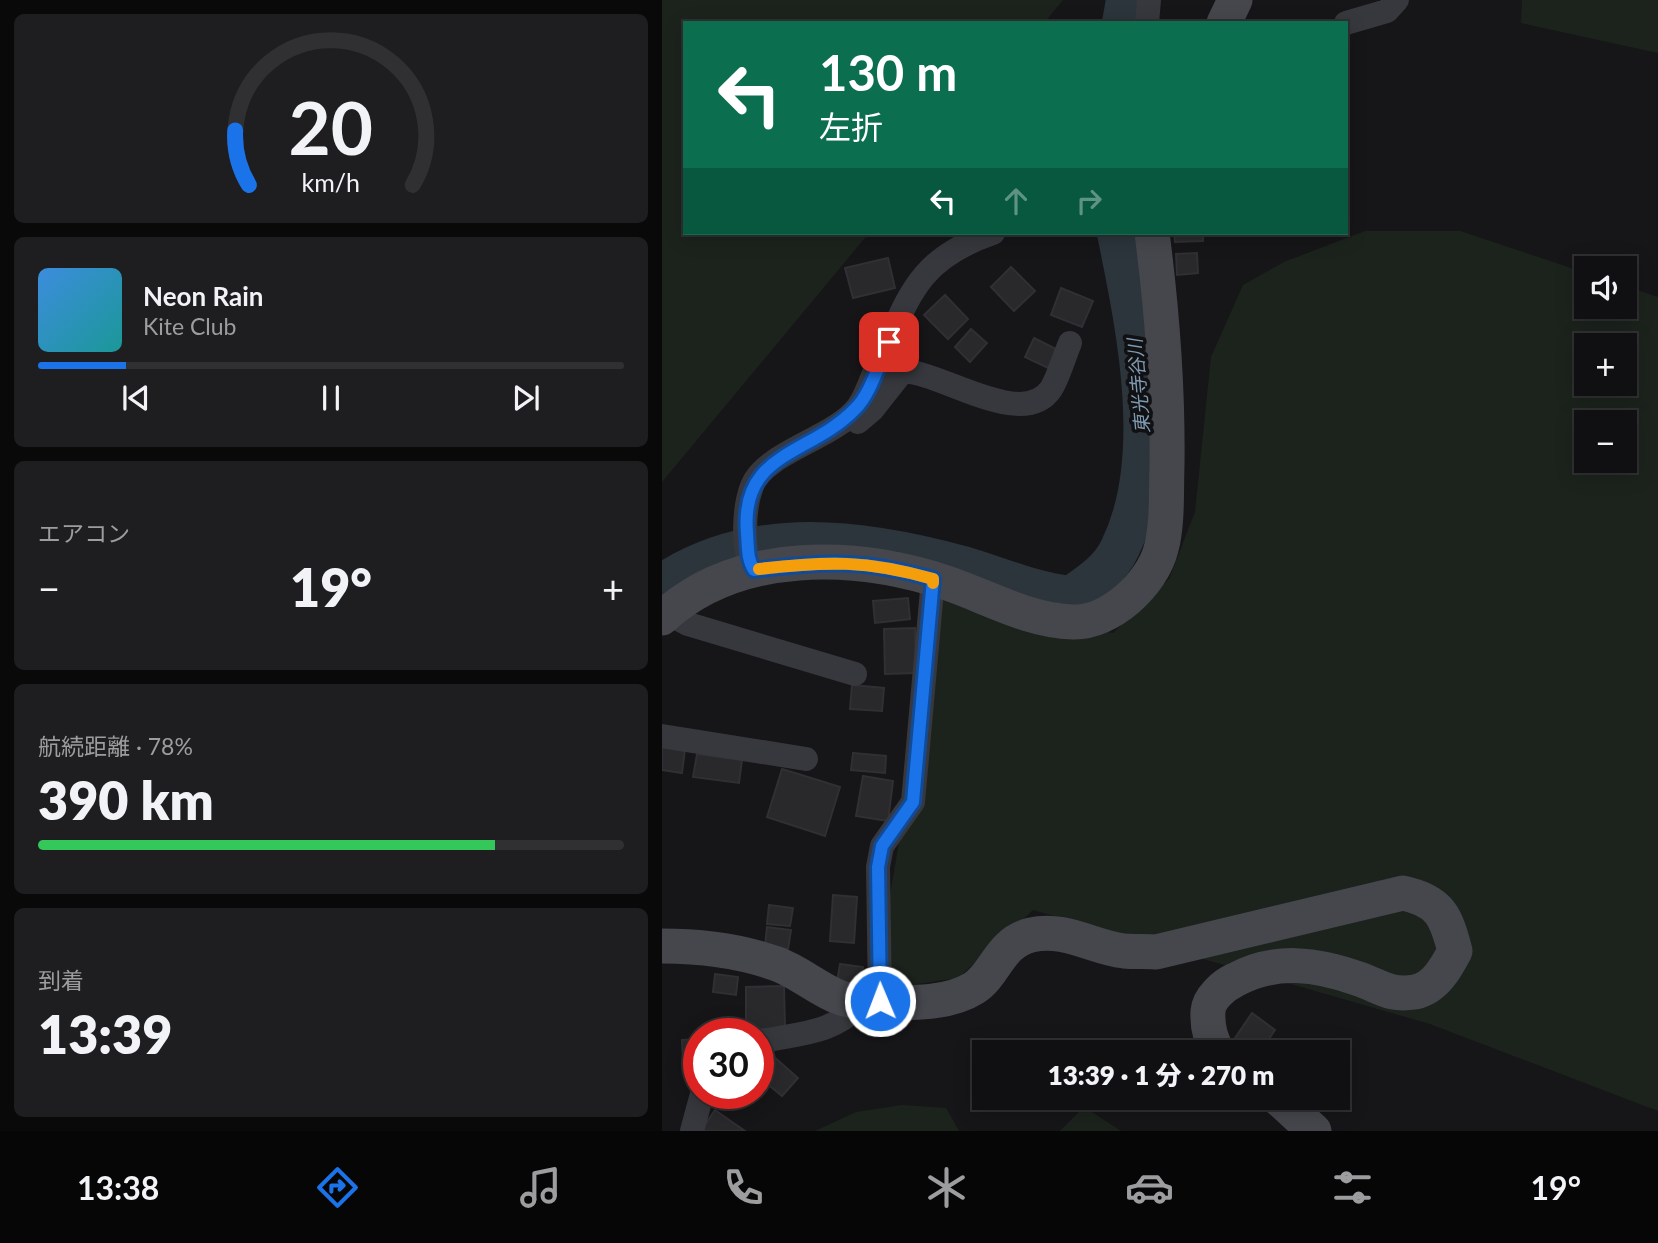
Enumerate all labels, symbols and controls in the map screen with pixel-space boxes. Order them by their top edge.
text: 130 m [819,43,957,101]
icon: left [704,49,795,140]
text: 20 [289,83,373,171]
text: 左折 [819,107,883,146]
text: km/h [302,167,360,197]
icon: left [924,182,962,220]
icon: ahead [997,182,1035,220]
icon: right [1070,182,1108,220]
map controls [1574,256,1637,473]
button: sound [1574,256,1637,319]
text: Neon Rain [143,280,263,312]
text: Kite Club [143,312,236,340]
pin [859,312,919,372]
icon: arrive [870,323,908,361]
button: + [1574,333,1637,396]
water label: 東光寺谷川 [1122,336,1154,434]
icon: previous [117,379,155,417]
icon: pause [312,379,350,417]
icon: next [507,379,545,417]
button: − [1574,410,1637,473]
text: エアコン [38,519,130,547]
text: 19° [290,556,372,618]
text: − [38,565,60,611]
text: + [602,565,624,611]
text: 航続距離 · 78% [38,732,193,760]
text: 390 km [38,769,214,831]
position arrow [843,964,917,1038]
text: 到着 [38,966,84,994]
text: 13:39 [38,1003,172,1065]
speed limit sign: 30 [683,1018,774,1109]
text: 13:39 · 1 分 · 270 m [1048,1059,1274,1091]
icon: directions [313,1163,362,1212]
icon: music [516,1163,565,1212]
icon: phone [719,1163,768,1212]
icon: climate [922,1163,971,1212]
icon: car [1125,1163,1174,1212]
icon: filters [1328,1163,1377,1212]
text: 13:38 [77,1168,159,1207]
text: 19° [1531,1168,1581,1207]

